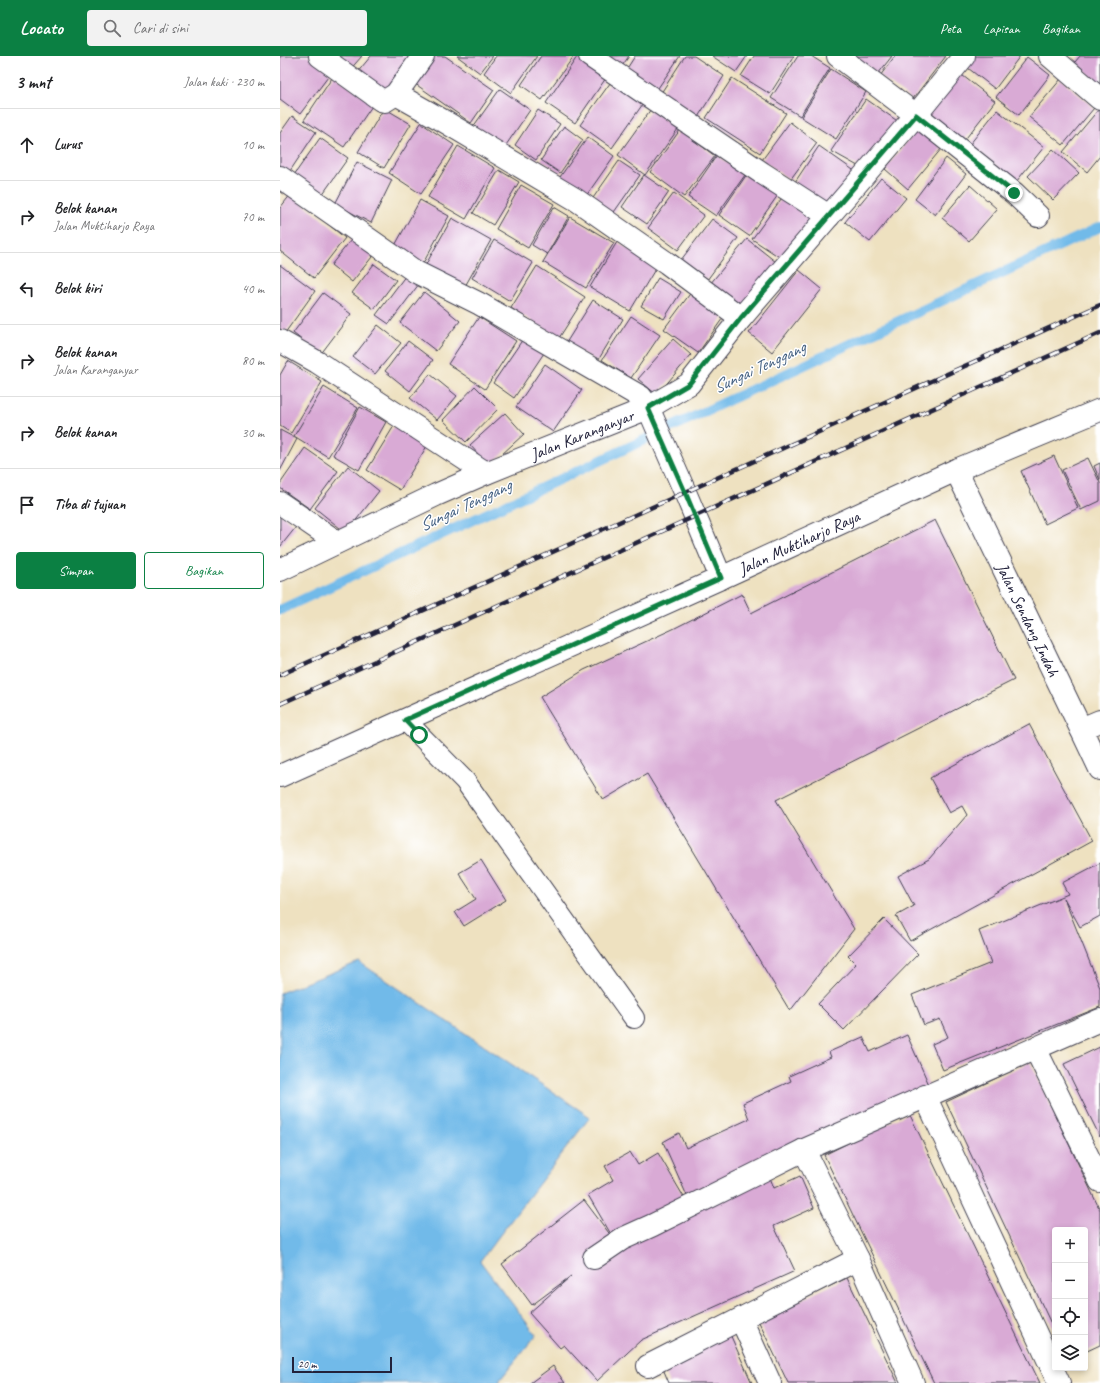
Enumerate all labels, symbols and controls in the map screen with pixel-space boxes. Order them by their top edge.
search box [87,10,367,46]
text: Locato [20,16,63,40]
icon: search [101,17,123,39]
text: Cari di sini [133,19,188,38]
text: Peta [940,20,961,37]
text: Lapisan [983,20,1020,37]
text: Bagikan [1042,20,1080,37]
text: 3 mnt [16,72,51,93]
text: Jalan kaki · 230 m [184,74,264,90]
icon: ahead [16,134,38,156]
text: Lurus [54,135,82,154]
text: 10 m [242,137,264,153]
route end [1005,184,1023,202]
text: Belok kanan [54,199,117,218]
icon: right [16,206,38,228]
text: 70 m [242,209,264,225]
text: Jalan Muktiharjo Raya [54,218,154,234]
icon: left [16,278,38,300]
text: Belok kiri [54,279,101,298]
text: 40 m [242,281,264,297]
water label: Sungai Tenggang [709,335,811,398]
text: Belok kanan [54,343,117,362]
icon: right [16,350,38,372]
text: 80 m [242,353,264,369]
text: Jalan Karanganyar [54,362,138,378]
street label: Jalan Karanganyar [526,404,638,465]
icon: right [16,422,38,444]
text: Belok kanan [54,423,117,442]
text: 30 m [242,425,264,441]
water label: Sungai Tenggang [415,473,517,536]
icon: arrive [16,494,38,516]
text: Tiba di tujuan [54,495,125,514]
street label: Jalan Muktiharjo Raya [734,505,864,580]
button: Simpan [16,552,136,589]
button: Bagikan [144,552,264,589]
street label: Jalan Sendang Indah [991,558,1065,680]
route start [410,726,428,744]
map controls [1052,1227,1088,1371]
button: + [1052,1227,1088,1263]
button: − [1052,1263,1088,1299]
button: locate [1052,1299,1088,1335]
button: layers [1052,1335,1088,1371]
scale bar [292,1355,392,1374]
text: 20 m [298,1357,317,1371]

